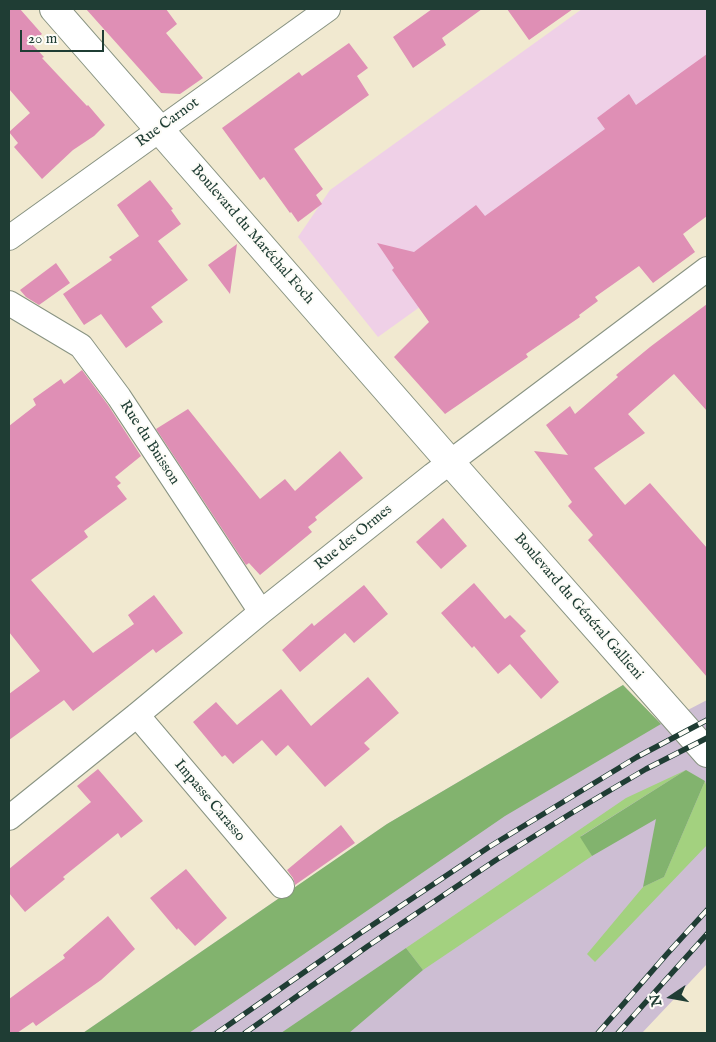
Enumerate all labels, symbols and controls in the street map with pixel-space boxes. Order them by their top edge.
scale bar [22,20,106,52]
text: 20 m [28,29,57,48]
street label: Rue Carnot [133,94,203,152]
street label: Boulevard du Maréchal Foch [187,162,317,308]
street label: Rue du Buisson [115,398,183,488]
street label: Rue des Ormes [312,501,396,575]
street label: Boulevard du Général Gallieni [510,530,646,684]
street label: Impasse Carasso [170,756,248,846]
north arrow [646,972,696,1022]
text: N [646,992,666,1008]

